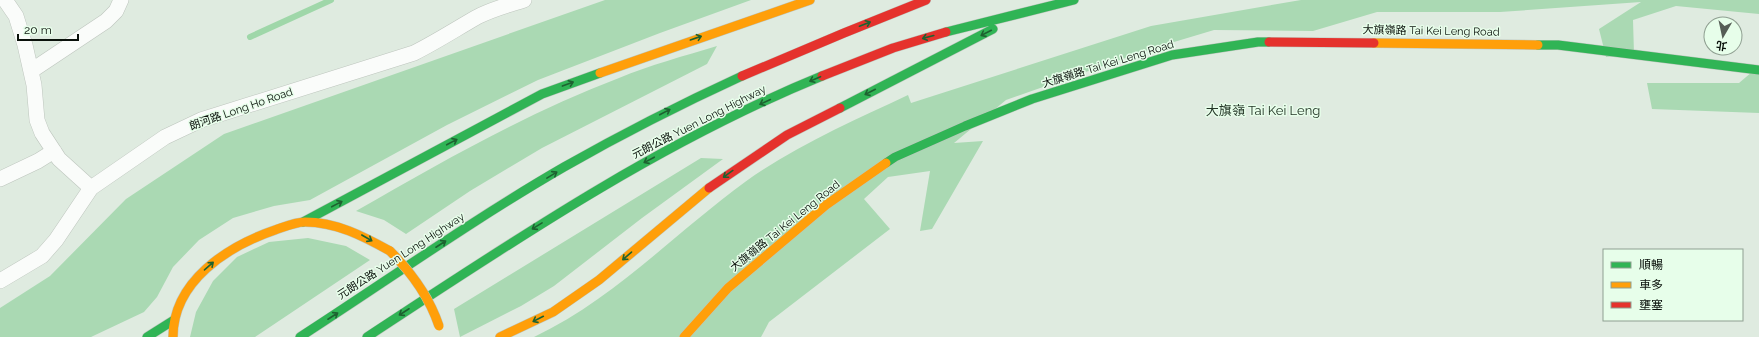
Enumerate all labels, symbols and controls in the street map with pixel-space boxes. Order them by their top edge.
scale bar [18,16,78,42]
north arrow [1703,16,1743,56]
one-way arrow [859,19,871,27]
text: 20 m [24,23,52,37]
street label: 大旗嶺路 Tai Kei Leng Road [1362,23,1500,39]
one-way arrow [980,29,992,37]
one-way arrow [689,34,702,41]
one-way arrow [922,34,935,41]
street label: 大旗嶺路 Tai Kei Leng Road [1041,38,1176,90]
text: 北 [1715,38,1728,53]
one-way arrow [809,76,821,84]
one-way arrow [561,80,573,88]
street label: 元朗公路 Yuen Long Highway [630,82,768,162]
street label: 朗河路 Long Ho Road [188,85,295,133]
one-way arrow [864,89,876,96]
one-way arrow [759,99,771,106]
district label: 大旗嶺 Tai Kei Leng [1206,103,1320,118]
one-way arrow [659,108,671,115]
one-way arrow [446,138,458,146]
one-way arrow [643,157,655,165]
one-way arrow [723,170,734,178]
one-way arrow [545,171,557,179]
street label: 大旗嶺路 Tai Kei Leng Road [728,178,842,274]
one-way arrow [331,200,343,207]
street label: 元朗公路 Yuen Long Highway [335,210,467,302]
one-way arrow [531,223,543,231]
one-way arrow [361,235,373,243]
one-way arrow [435,240,446,248]
legend [1603,249,1743,321]
one-way arrow [622,252,632,261]
text: 順暢 [1639,258,1663,272]
one-way arrow [203,262,214,271]
text: 車多 [1639,278,1663,292]
text: 壅塞 [1639,298,1663,312]
one-way arrow [399,308,410,316]
one-way arrow [327,311,338,320]
one-way arrow [532,316,544,324]

